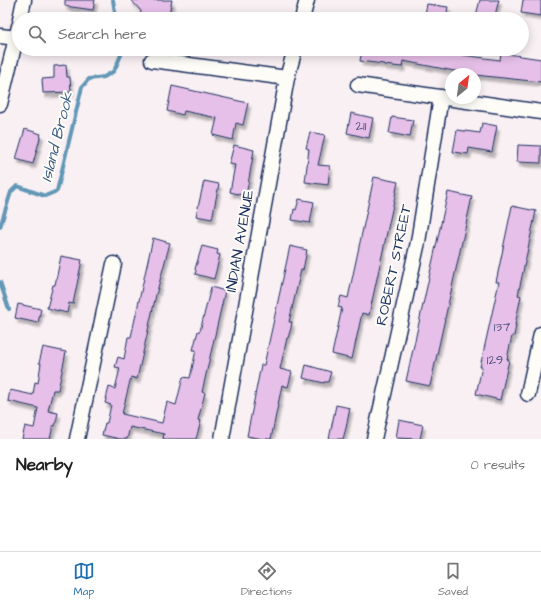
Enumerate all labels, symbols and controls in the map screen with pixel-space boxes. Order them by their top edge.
search box [12,12,529,56]
icon: search [26,23,48,45]
text: Search here [58,24,147,45]
north arrow [445,68,481,104]
water label: Island Brook [35,89,79,184]
house number: 211 [356,117,367,135]
street label: INDIAN AVENUE [221,188,259,294]
street label: ROBERT STREET [371,202,417,327]
house number: 137 [494,318,510,336]
house number: 129 [487,351,503,369]
text: Nearby [16,453,73,477]
text: 0 results [470,456,525,474]
tab: Map [73,560,95,599]
tab: Directions [241,560,292,599]
tab: Saved [438,560,468,599]

